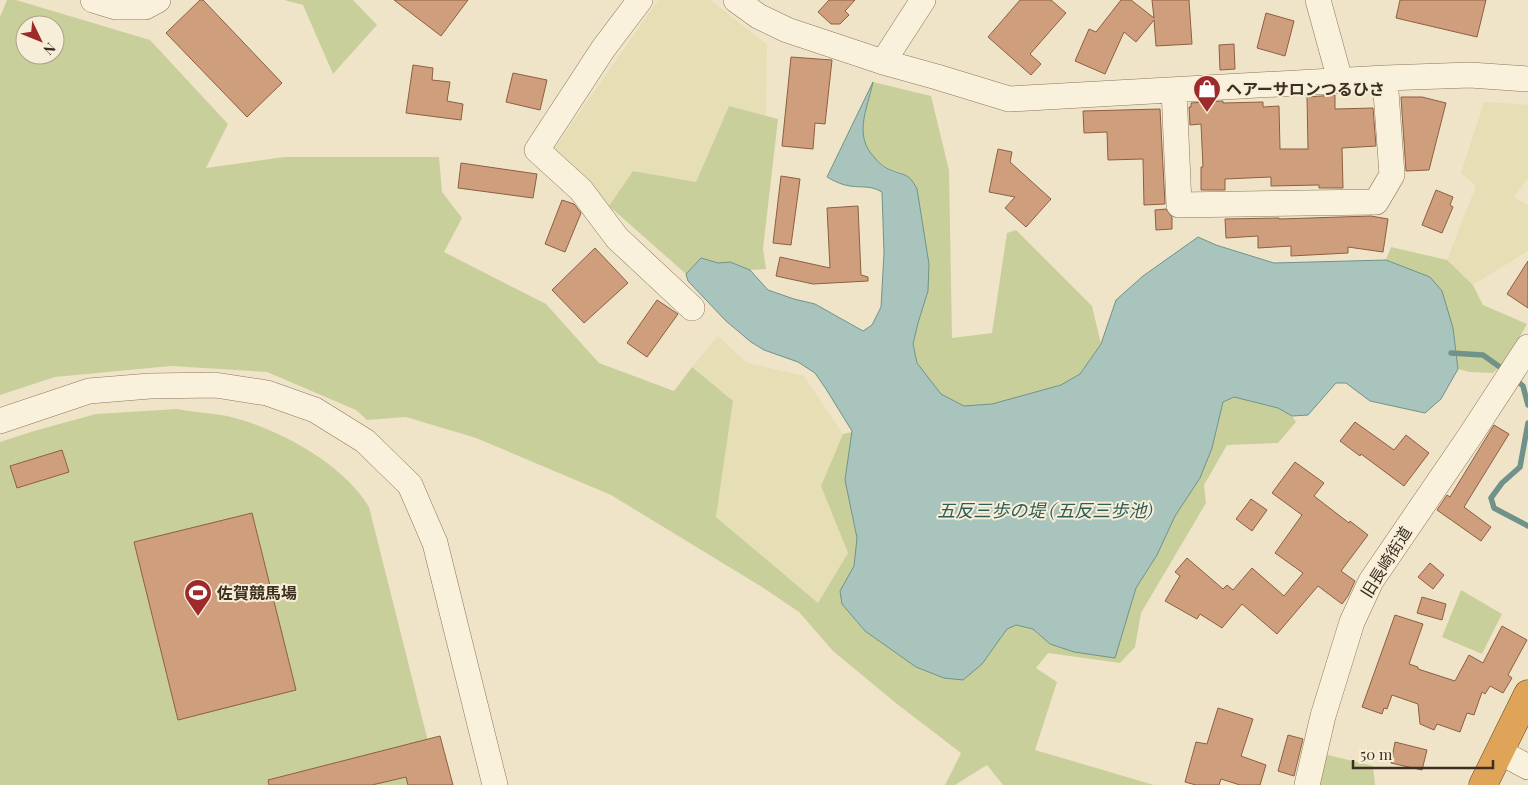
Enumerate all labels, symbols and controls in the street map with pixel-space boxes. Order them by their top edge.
north arrow [15,15,65,65]
text: N [39,39,60,59]
shop icon: ヘアーサロンつるひさ [1192,74,1222,113]
place label: ヘアーサロンつるひさ [1226,78,1385,99]
water label: 五反三歩の堤 (五反三歩池) [937,498,1153,522]
street label: 旧長崎街道 [1355,522,1416,601]
sports icon: 佐賀競馬場 [183,578,213,617]
place label: 佐賀競馬場 [216,582,297,603]
scale bar [1353,738,1493,770]
text: 50 m [1360,744,1393,764]

